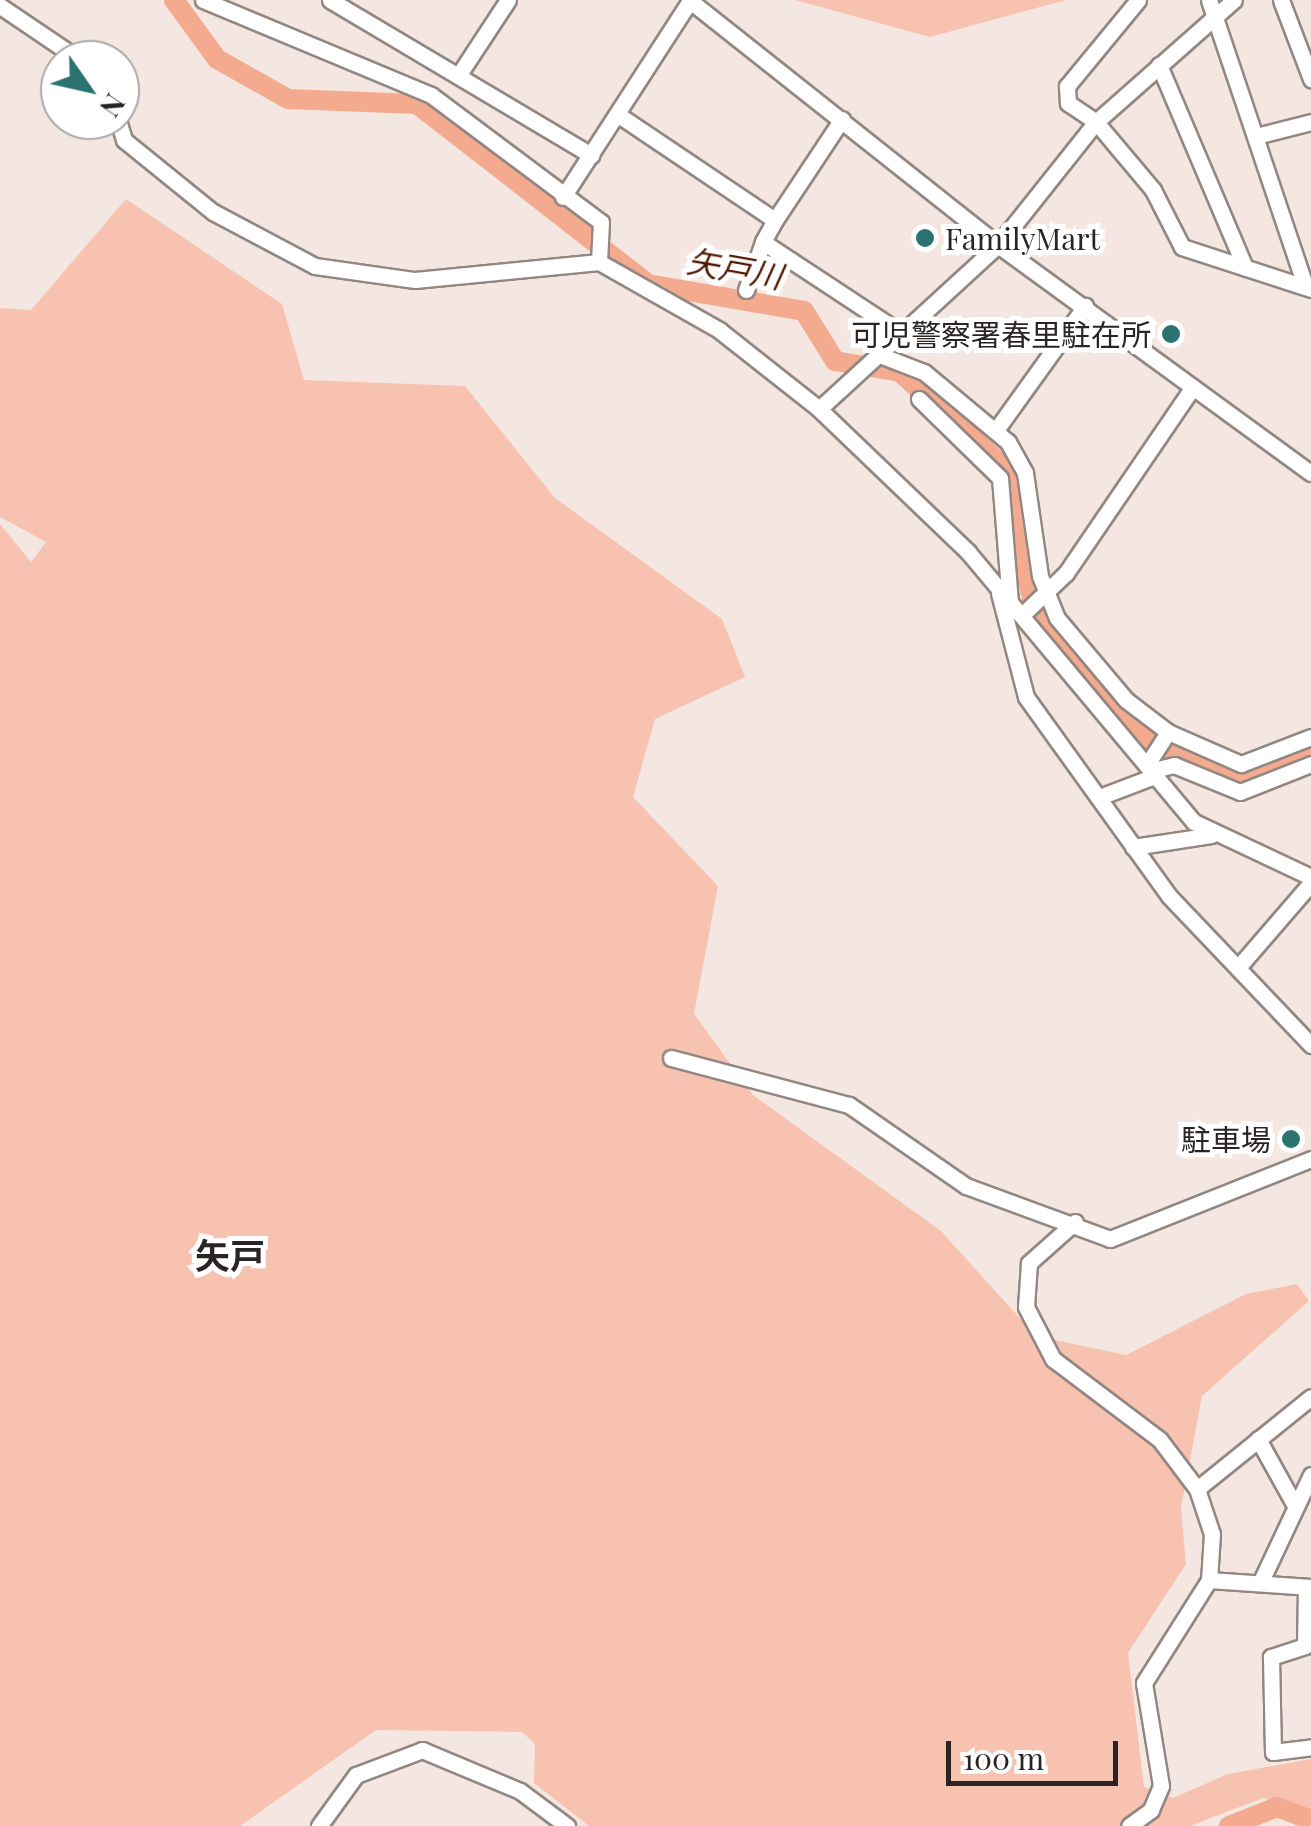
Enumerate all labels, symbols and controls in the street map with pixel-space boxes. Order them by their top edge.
north arrow [40,40,140,140]
text: N [93,87,135,125]
place label: FamilyMart [945,220,1100,256]
marker: FamilyMart [914,227,936,249]
water label: 矢戸川 [684,241,786,295]
place label: 可児警察署春里駐在所 [851,316,1151,352]
marker: 可児警察署春里駐在所 [1160,323,1182,345]
place label: 駐車場 [1181,1121,1271,1157]
marker: 駐車場 [1280,1128,1302,1150]
district label: 矢戸 [195,1234,265,1276]
scale bar [951,1721,1124,1783]
text: 100 m [963,1738,1044,1778]

